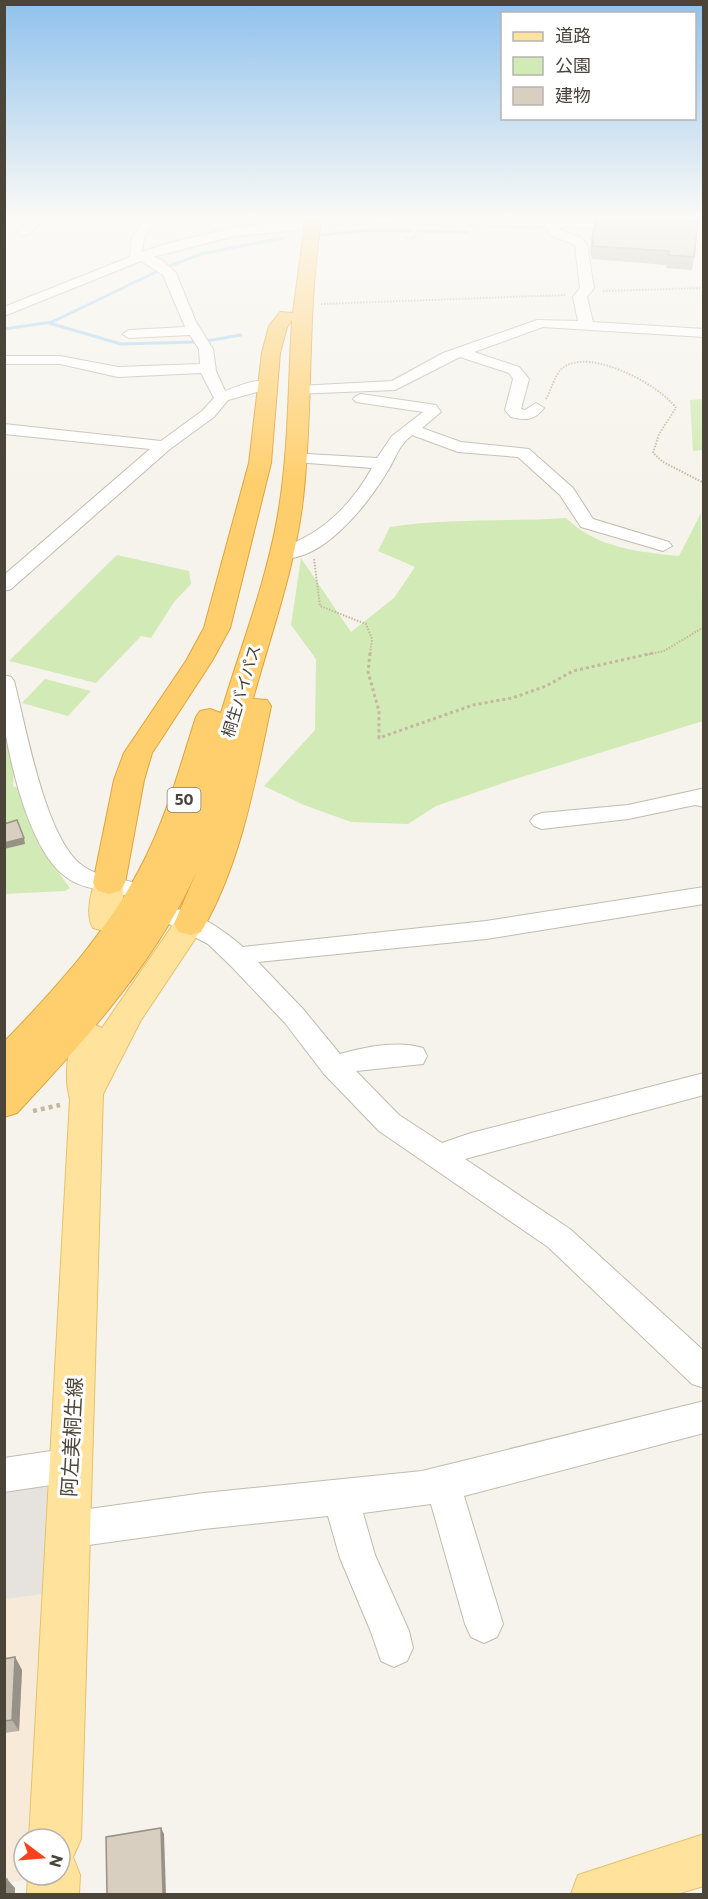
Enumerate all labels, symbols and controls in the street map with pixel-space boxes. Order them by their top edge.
legend [501,12,696,120]
text: 道路 [555,24,591,46]
text: 公園 [555,54,591,76]
text: 建物 [555,84,591,106]
street label: 桐生バイパス [217,642,264,739]
road number: 50 [168,788,201,812]
street label: 阿左美桐生線 [56,1376,86,1497]
north arrow [12,1827,72,1887]
text: N [46,1853,68,1870]

